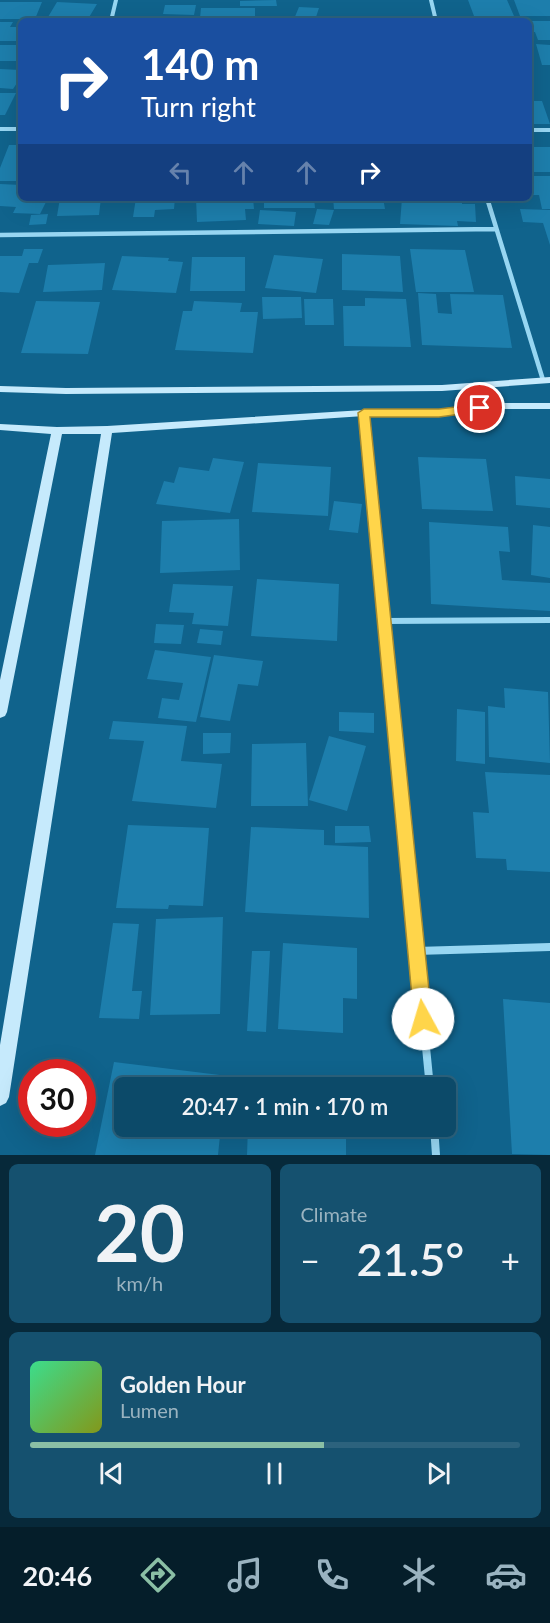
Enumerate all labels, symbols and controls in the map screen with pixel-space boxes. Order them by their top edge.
text: 140 m [141,39,259,89]
icon: right [42,42,120,120]
text: Turn right [141,90,256,123]
icon: left [164,156,197,189]
icon: ahead [227,156,260,189]
icon: ahead [290,156,323,189]
icon: right [353,156,386,189]
pin [454,382,505,433]
icon: arrive [463,391,496,424]
position arrow [391,987,455,1051]
speed limit sign: 30 [18,1059,96,1137]
text: 20:47 · 1 min · 170 m [182,1093,388,1120]
text: 20 [95,1185,185,1279]
text: Climate [301,1202,367,1226]
text: 21.5° [356,1232,464,1286]
text: − [301,1240,320,1280]
text: + [501,1240,520,1280]
text: km/h [116,1271,163,1295]
text: Golden Hour [120,1371,246,1398]
text: Lumen [120,1398,179,1422]
icon: previous [95,1457,128,1490]
icon: pause [258,1457,291,1490]
icon: next [422,1457,455,1490]
icon: directions [137,1554,179,1596]
icon: music [224,1554,266,1596]
icon: phone [311,1554,353,1596]
icon: climate [398,1554,440,1596]
icon: car [485,1554,527,1596]
text: 20:46 [23,1559,92,1592]

